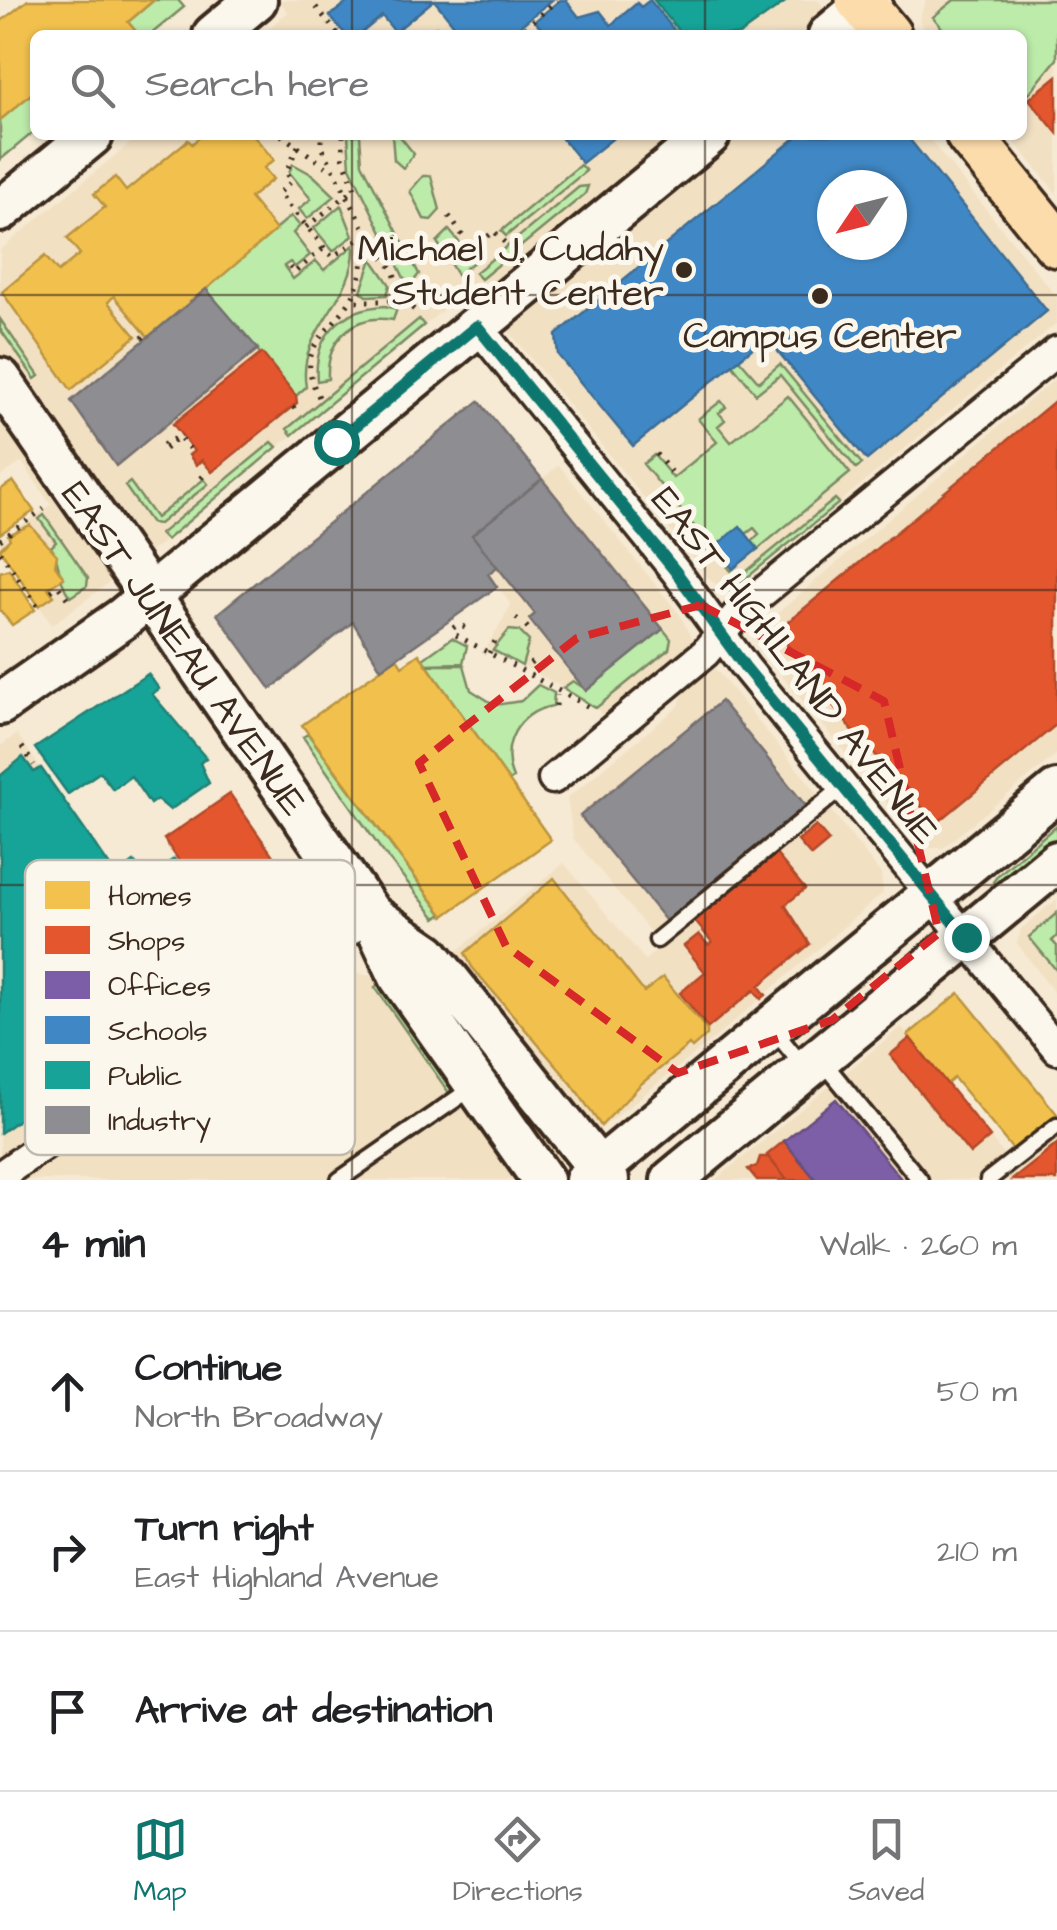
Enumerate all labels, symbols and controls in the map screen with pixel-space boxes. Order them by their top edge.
search box [30,30,1027,140]
icon: search [65,58,120,113]
text: Search here [145,59,369,111]
north arrow [817,170,907,260]
place label: Michael J. Cudahy Student Center [358,224,664,320]
marker: Michael J. Cudahy Student Center [673,259,695,281]
marker: Campus Center [809,285,831,307]
place label: Campus Center [683,311,957,363]
route start [314,420,360,466]
street label: EAST JUNEAU AVENUE [48,472,319,827]
street label: EAST HIGHLAND AVENUE [638,477,951,856]
legend [25,860,355,1155]
text: Homes [108,877,192,916]
route end [944,915,990,961]
text: Shops [108,922,185,961]
text: Offices [108,967,211,1006]
text: Schools [108,1012,208,1051]
text: Public [108,1057,182,1096]
text: Industry [108,1102,211,1143]
text: 4 min [40,1216,145,1274]
text: Walk · 260 m [820,1223,1017,1268]
text: Continue [135,1343,282,1395]
icon: ahead [40,1364,95,1419]
text: 50 m [936,1369,1017,1414]
text: North Broadway [135,1395,383,1440]
text: Turn right [135,1503,314,1555]
icon: right [40,1524,95,1579]
text: 210 m [937,1529,1017,1574]
text: East Highland Avenue [135,1555,439,1600]
icon: arrive [40,1684,95,1739]
text: Arrive at destination [135,1685,492,1737]
tab: Map [133,1812,188,1911]
tab: Directions [453,1812,583,1911]
tab: Saved [848,1812,924,1911]

